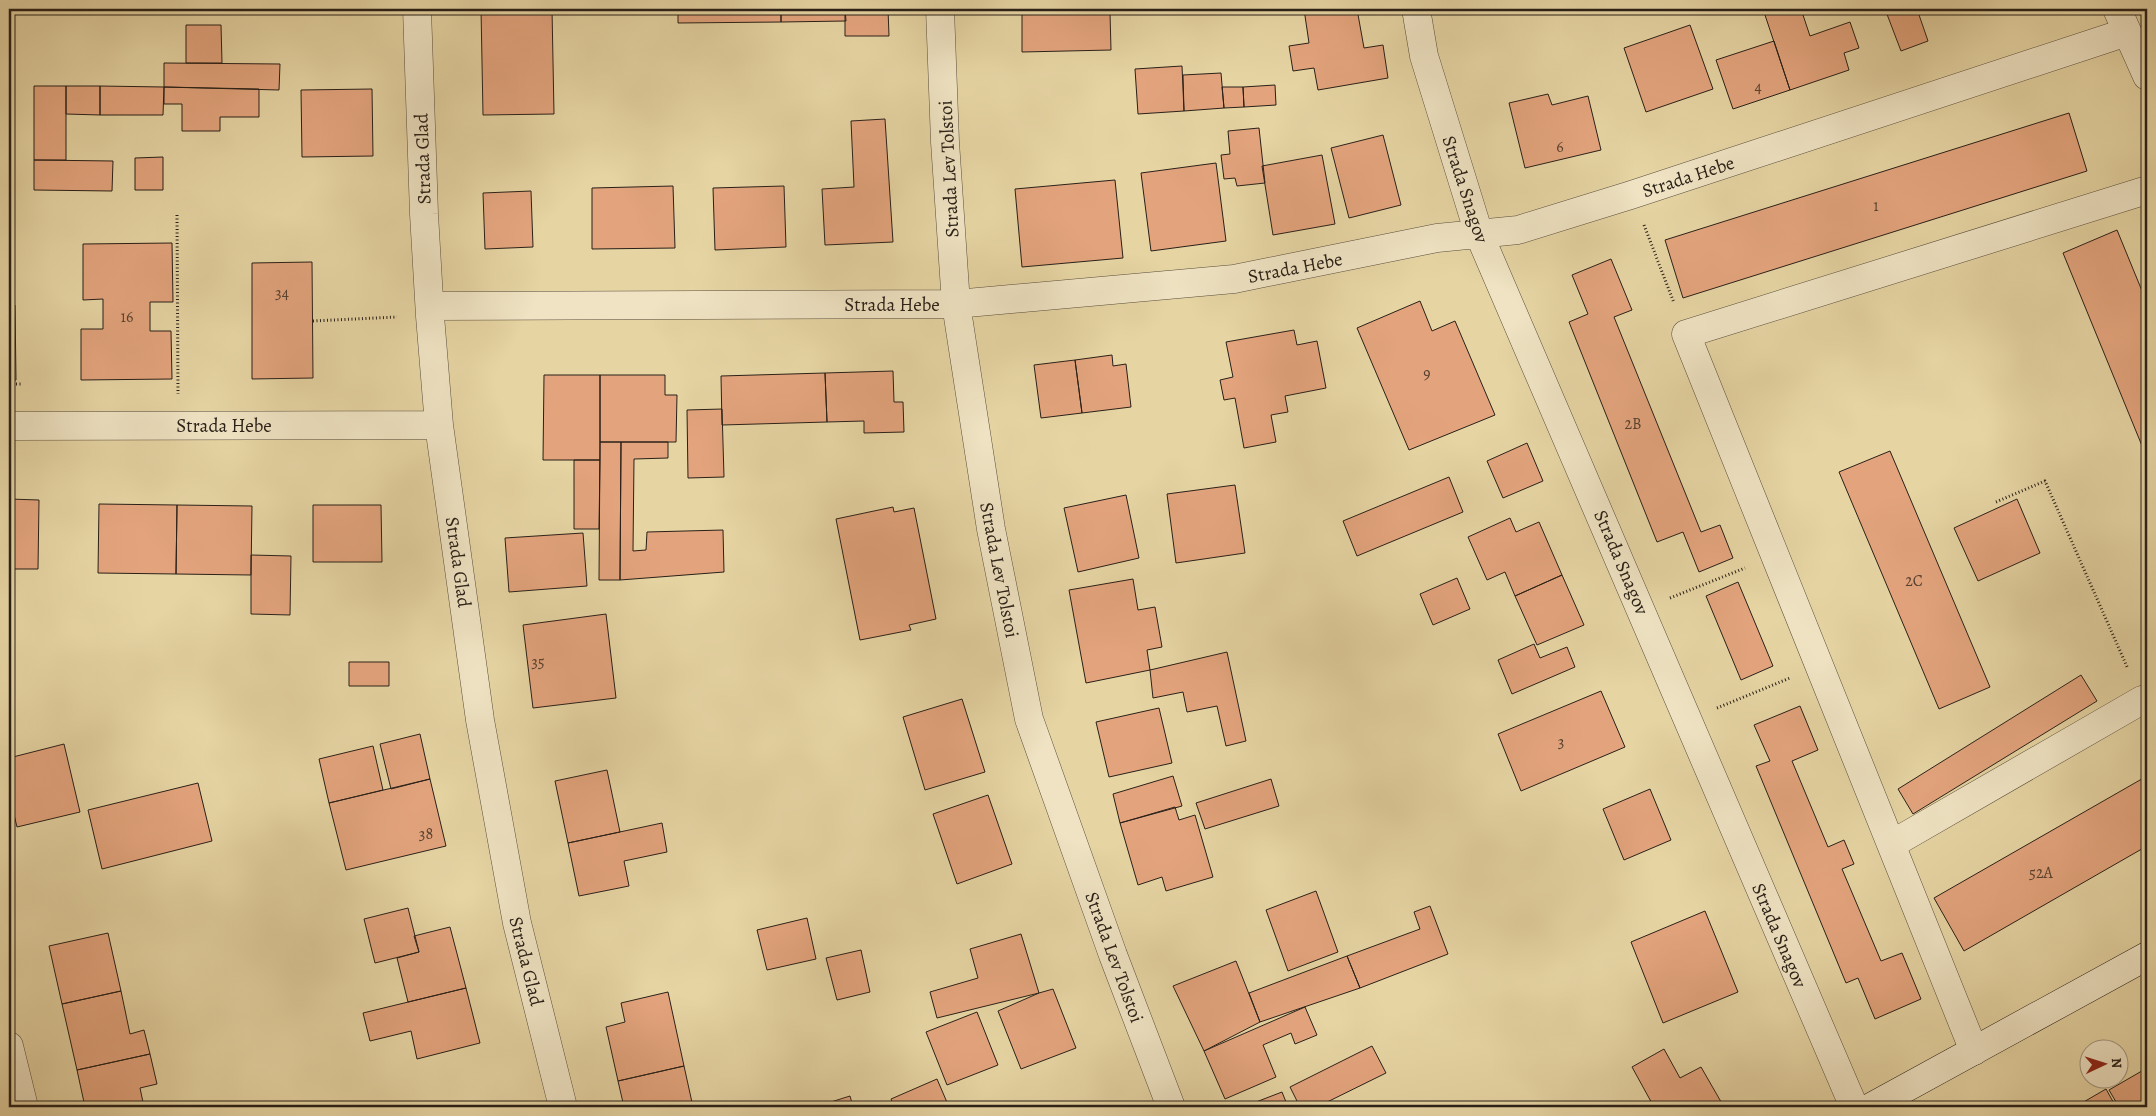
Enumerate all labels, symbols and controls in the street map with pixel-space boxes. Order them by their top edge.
house number: 4 [1754,76,1762,98]
street label: Strada Lev Tolstoi [932,100,966,238]
street label: Strada Glad [408,112,438,205]
street label: Strada Snagov [1435,132,1495,247]
house number: 6 [1556,136,1564,158]
street label: Strada Hebe [1639,150,1738,204]
house number: 1 [1873,195,1879,217]
street label: Strada Hebe [1246,246,1345,290]
house number: 34 [275,282,289,304]
street label: Strada Hebe [844,292,940,318]
house number: 16 [121,306,133,328]
house number: 9 [1423,363,1431,385]
street label: Strada Hebe [176,413,272,439]
house number: 2B [1624,413,1642,435]
street label: Strada Lev Tolstoi [973,500,1025,640]
street label: Strada Snagov [1587,506,1655,619]
street label: Strada Glad [439,515,477,610]
house number: 2C [1905,570,1923,592]
house number: 35 [531,651,545,673]
house number: 3 [1558,731,1564,753]
house number: 38 [419,823,433,845]
house number: 52A [2029,862,2054,884]
street label: Strada Snagov [1745,879,1813,992]
street label: Strada Lev Tolstoi [1078,888,1150,1026]
street label: Strada Glad [502,914,550,1009]
north arrow [2078,1038,2128,1088]
text: N [2107,1057,2126,1069]

